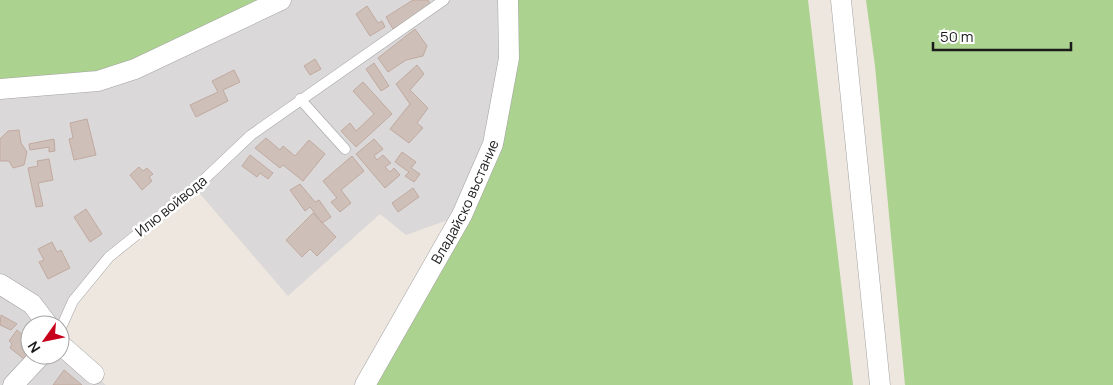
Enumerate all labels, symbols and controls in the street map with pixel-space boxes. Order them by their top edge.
scale bar [933,20,1070,52]
text: 50 m [940,26,974,47]
street label: Владайско въстание [426,136,503,267]
street label: Илю войвода [131,171,211,240]
north arrow [20,315,70,365]
text: N [23,338,44,357]

